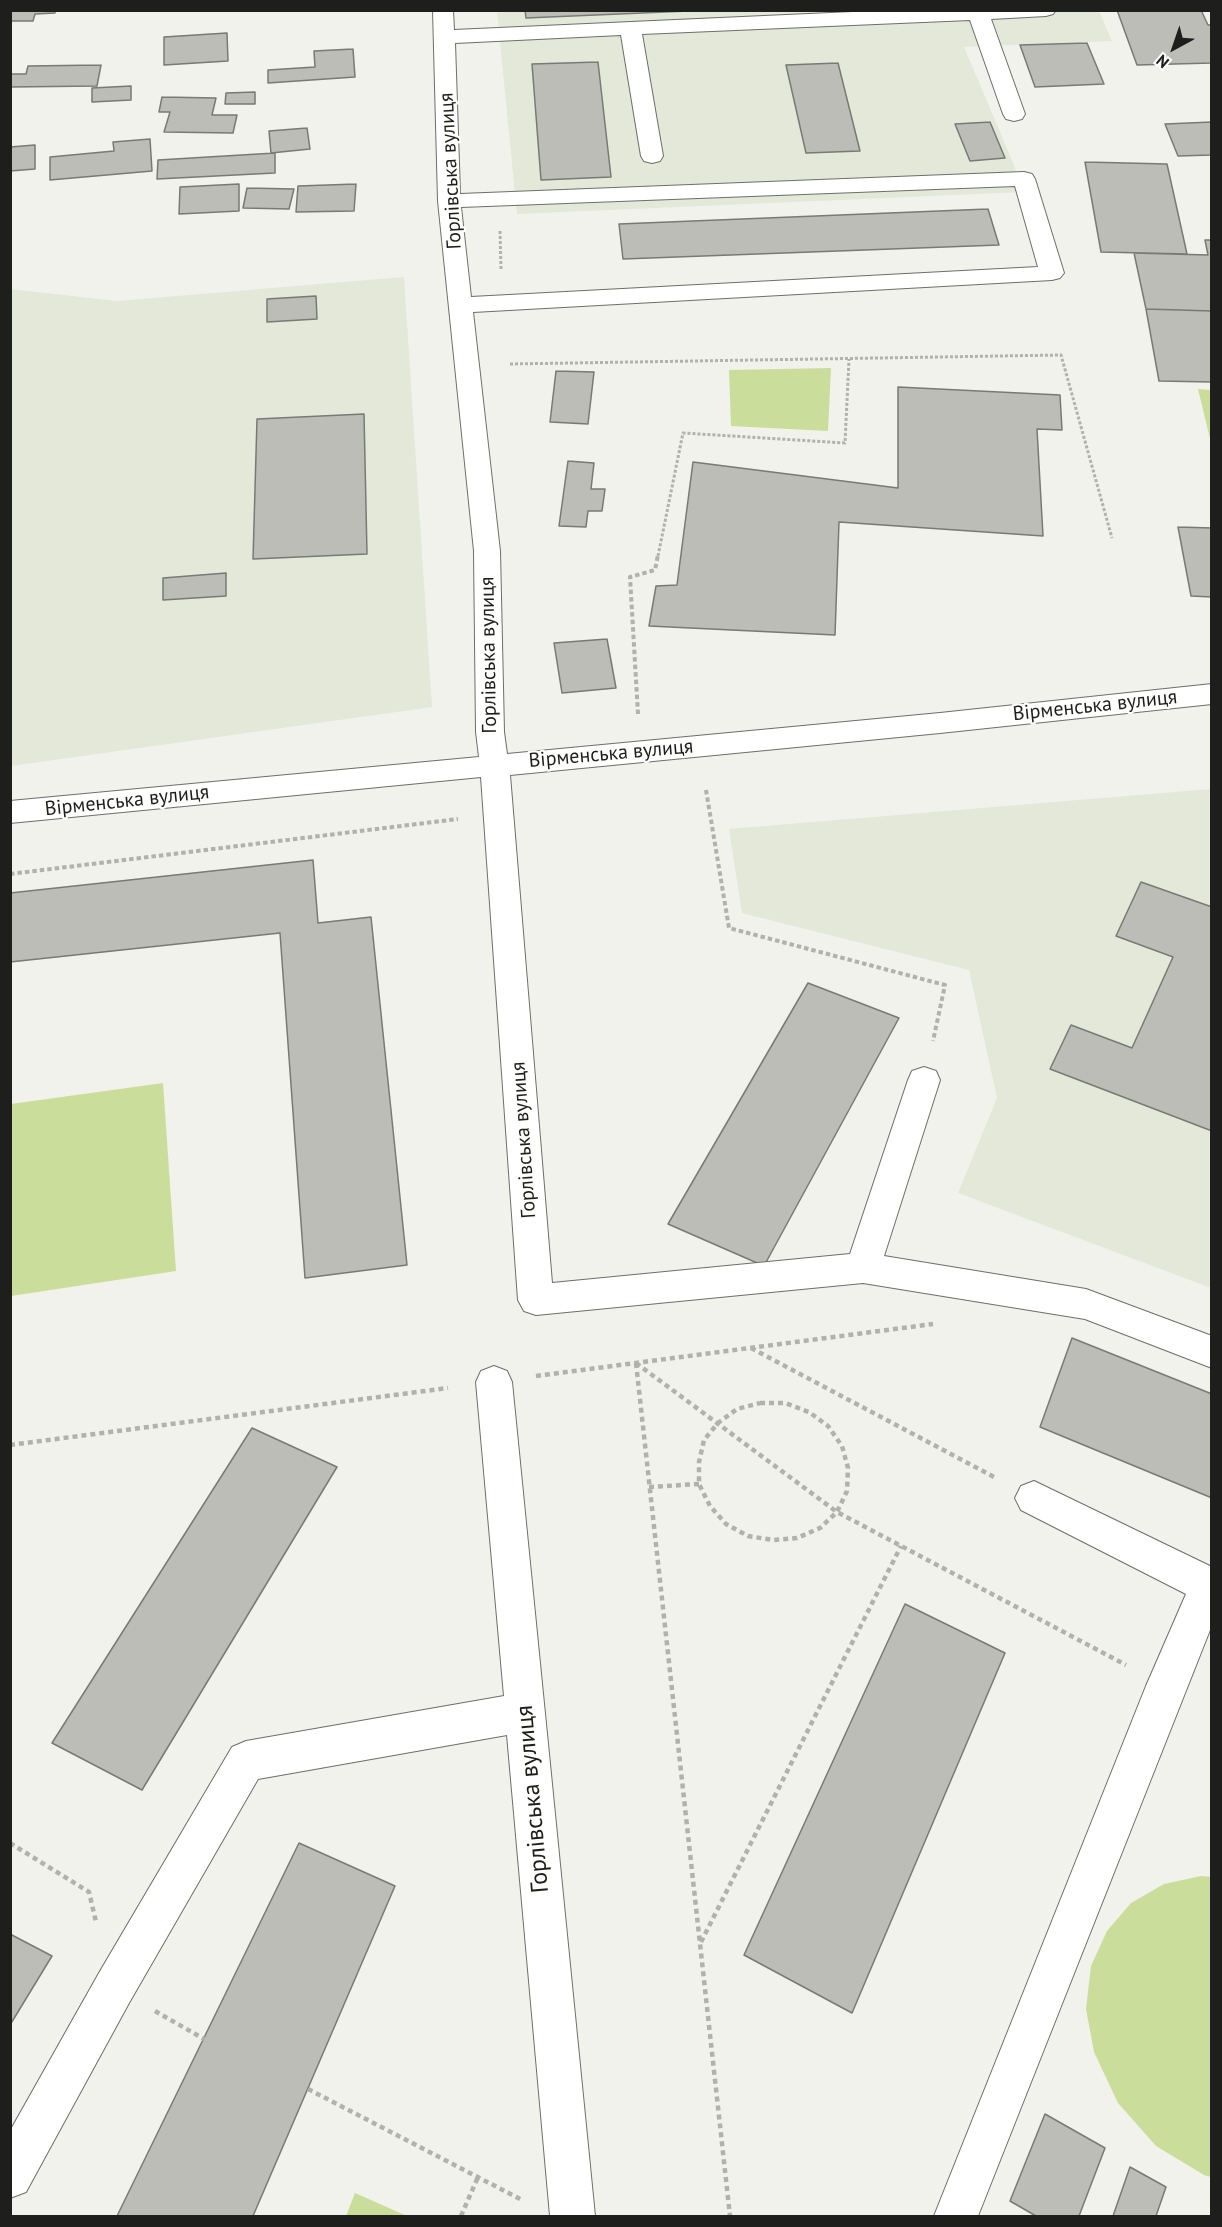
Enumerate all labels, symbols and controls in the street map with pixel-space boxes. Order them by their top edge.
north arrow [1144,18,1204,78]
text: N [1152,51,1173,73]
street label: Горлівська вулиця [435,92,467,250]
street label: Горлівська вулиця [476,576,502,734]
street label: Вірменська вулиця [1012,685,1178,727]
street label: Вірменська вулиця [528,735,694,773]
street label: Вірменська вулиця [44,780,210,822]
street label: Горлівська вулиця [507,1061,541,1219]
street label: Горлівська вулиця [510,1704,556,1894]

